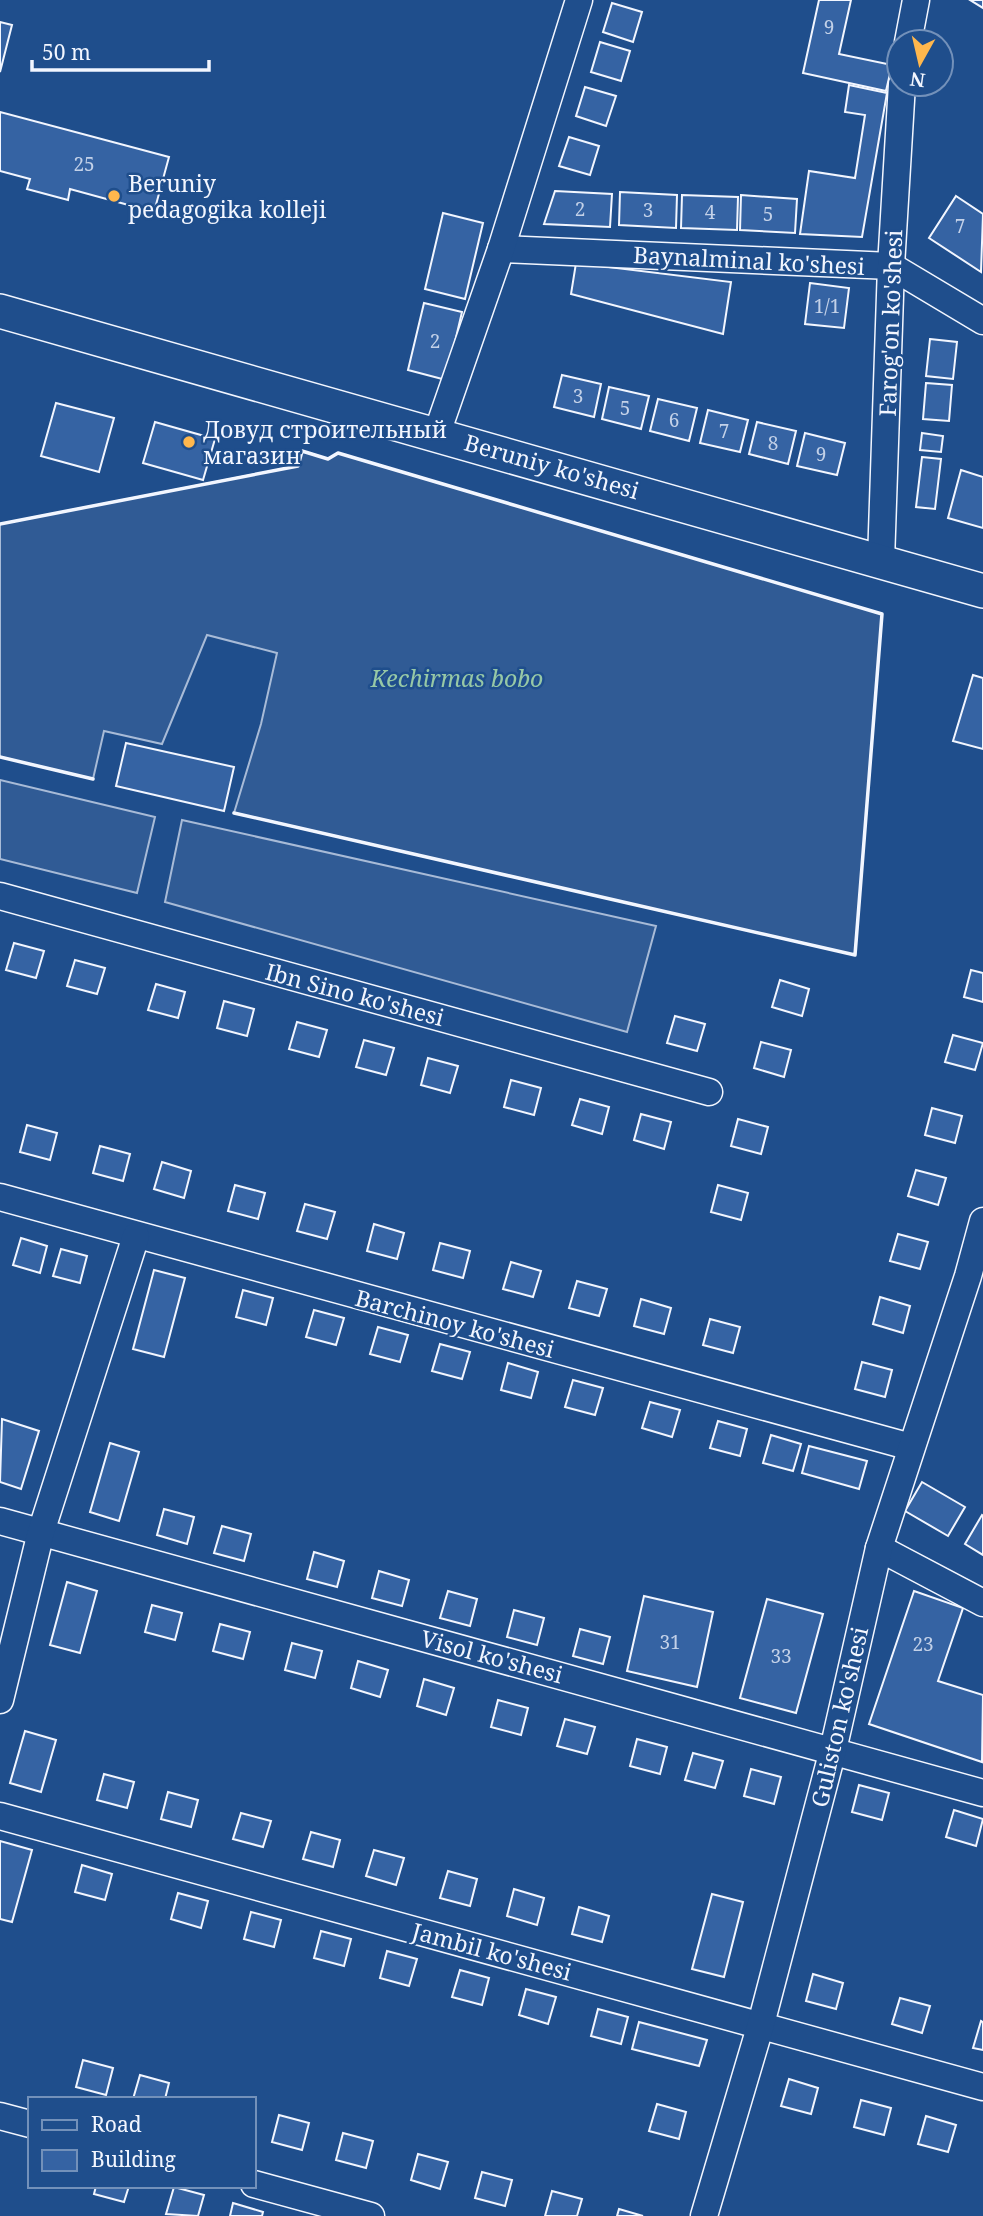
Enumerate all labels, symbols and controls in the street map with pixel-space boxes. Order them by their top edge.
house number: 9 [824,14,834,40]
scale bar [32,28,208,72]
north arrow [885,28,955,98]
text: 50 m [42,38,91,66]
text: N [908,66,927,94]
house number: 25 [73,151,95,177]
place label: Beruniy pedagogika kolleji [128,167,327,225]
marker: Beruniy pedagogika kolleji [106,188,122,204]
house number: 2 [575,196,585,222]
house number: 3 [643,197,653,223]
house number: 4 [705,199,716,225]
house number: 5 [763,201,773,227]
house number: 7 [955,213,965,239]
street label: Farog'on ko'shesi [871,228,909,417]
street label: Baynalminal ko'shesi [632,238,866,282]
house number: 1/1 [814,293,840,319]
house number: 2 [430,328,440,354]
house number: 3 [573,383,583,409]
house number: 5 [620,395,630,421]
house number: 6 [669,407,679,433]
place label: Довуд строительный магазин [203,413,447,471]
house number: 7 [719,418,729,444]
street label: Beruniy ko'shesi [461,426,644,506]
house number: 8 [768,430,778,456]
marker: Довуд строительный магазин [181,434,197,450]
house number: 9 [816,441,826,467]
park label: Kechirmas bobo [370,662,543,694]
street label: Ibn Sino ko'shesi [262,955,448,1033]
street label: Barchinoy ko'shesi [352,1281,559,1365]
street label: Visol ko'shesi [417,1622,567,1691]
street label: Guliston ko'shesi [803,1623,875,1810]
house number: 31 [659,1629,681,1655]
house number: 23 [912,1631,934,1657]
house number: 33 [770,1643,792,1669]
street label: Jambil ko'shesi [408,1914,576,1988]
legend [28,2097,256,2188]
text: Road [91,2110,142,2138]
text: Building [91,2145,176,2173]

